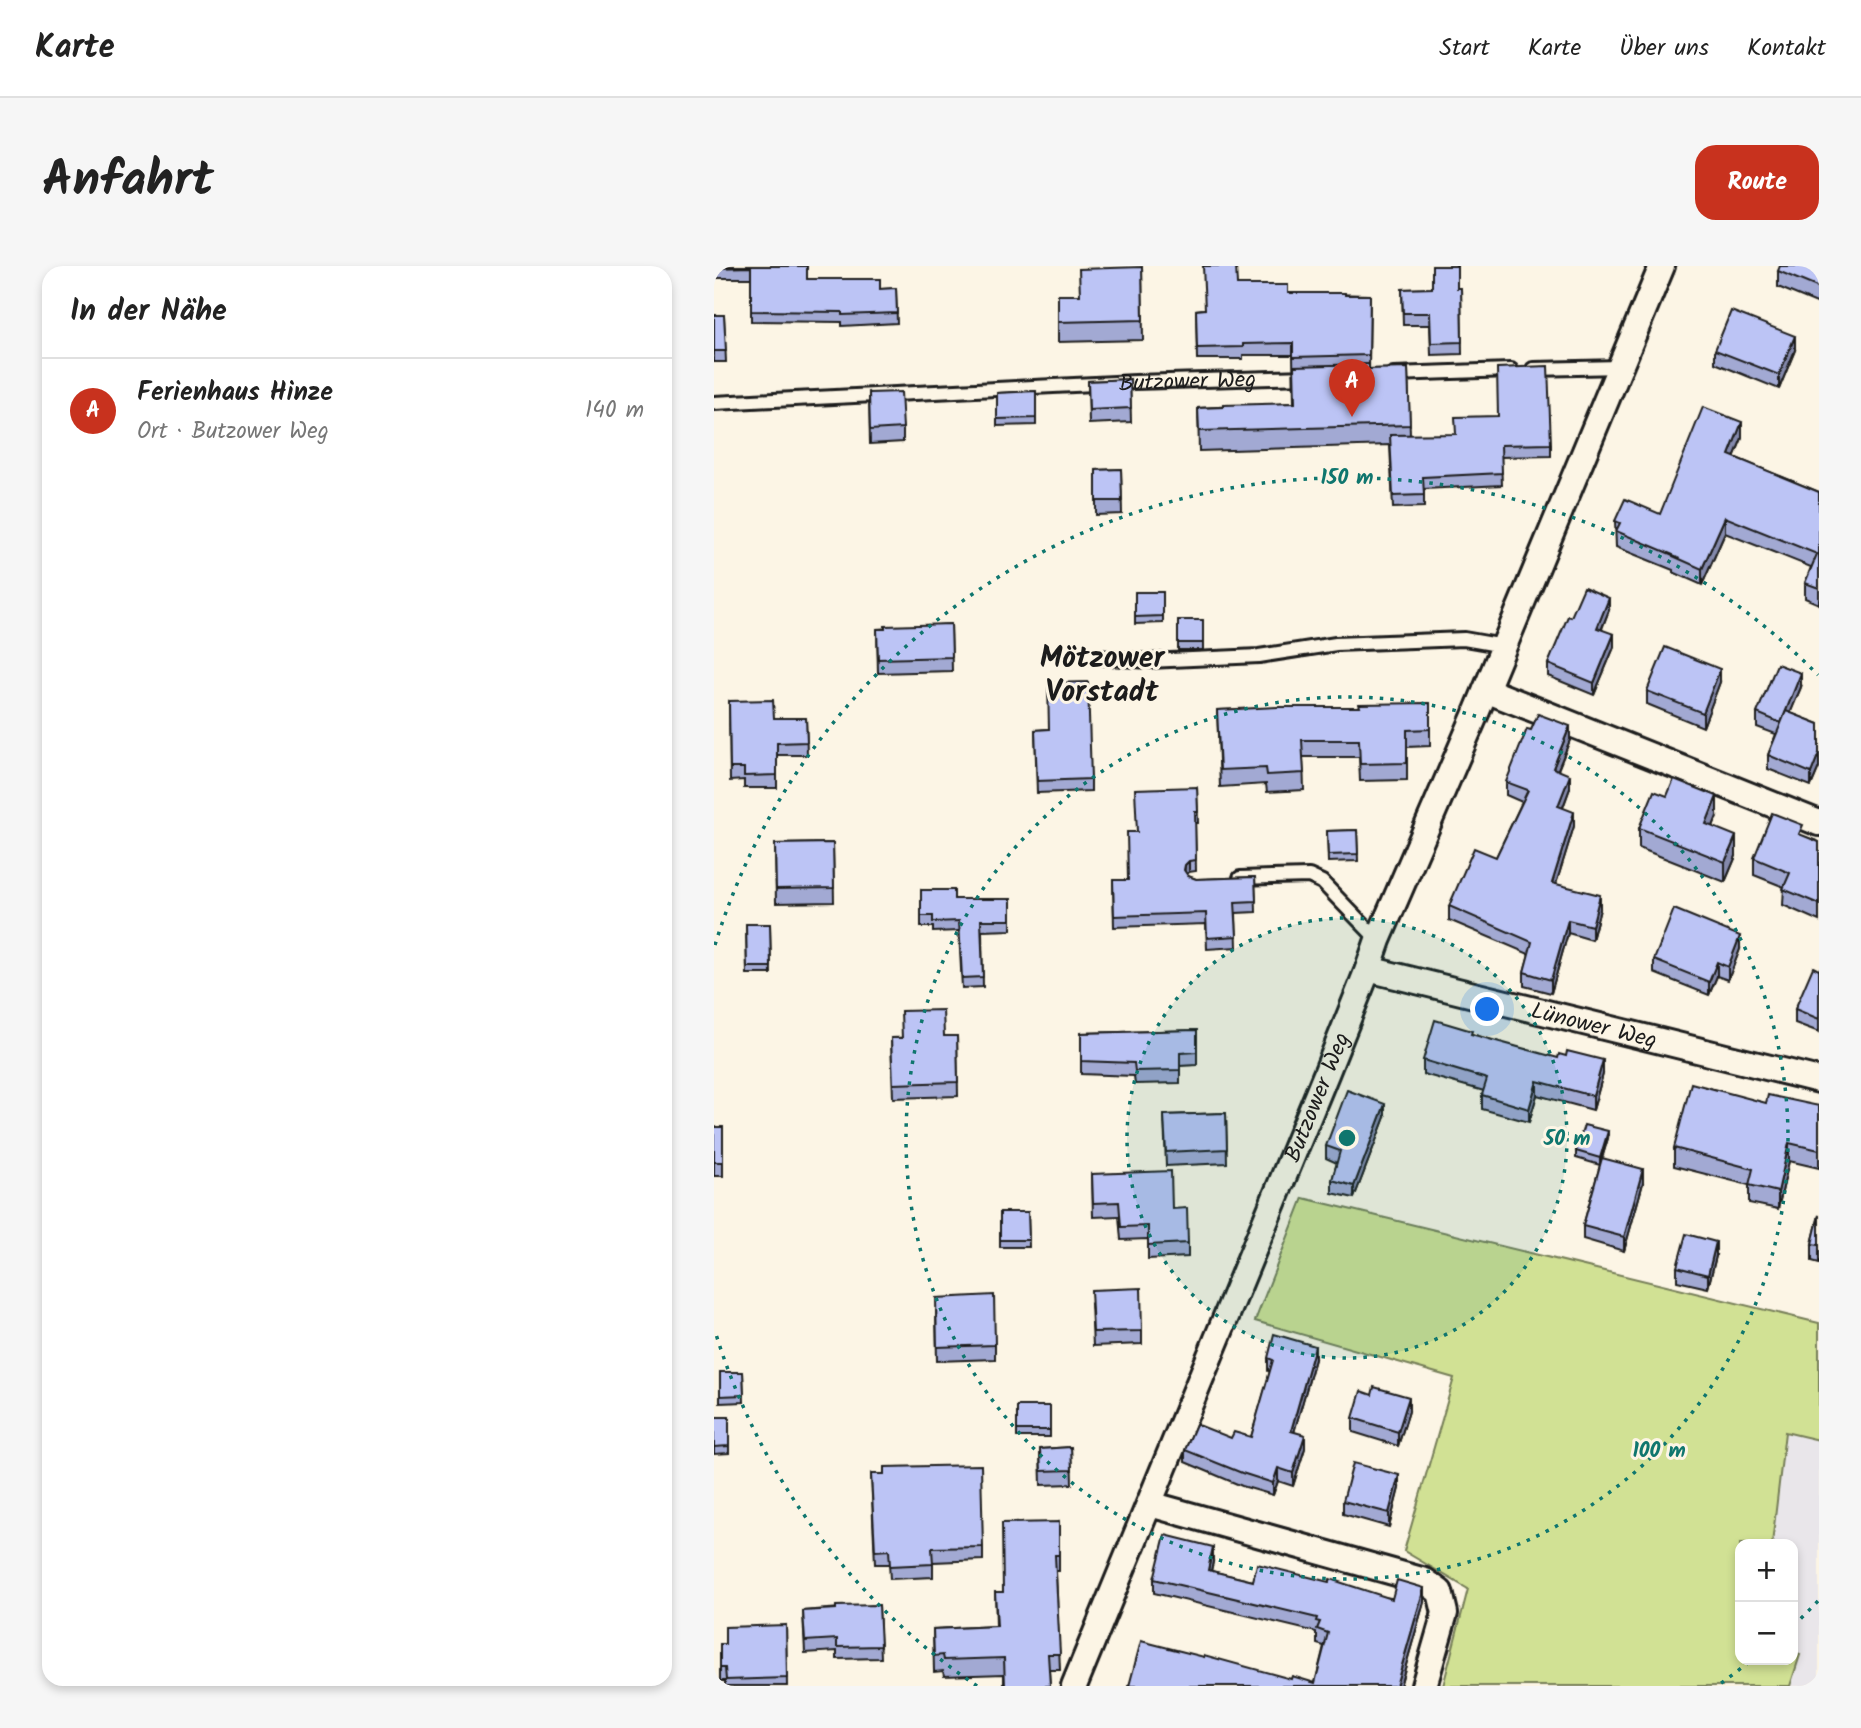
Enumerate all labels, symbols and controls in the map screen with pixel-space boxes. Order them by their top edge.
text: Karte [35,22,115,75]
text: Start [1439,29,1490,68]
text: Karte [1528,29,1581,68]
text: Über uns [1619,29,1709,68]
text: Kontakt [1747,29,1826,68]
text: Anfahrt [42,143,214,221]
button: Route [1695,145,1819,220]
text: In der Nähe [70,288,227,336]
pin: A [1329,359,1375,417]
street label: Butzower Weg [1118,363,1257,403]
text: Ferienhaus Hinze [137,372,333,414]
text: A [86,393,100,429]
text: 140 m [585,393,644,429]
text: Ort · Butzower Weg [137,414,329,450]
text: 150 m [1320,462,1374,495]
district label: Mötzower Vorstadt [1040,635,1165,717]
your location [1470,992,1504,1026]
street label: Lünower Weg [1527,994,1660,1059]
street label: Butzower Weg [1276,1027,1361,1168]
text: 50 m [1543,1123,1590,1156]
centre of rings [1335,1126,1359,1150]
text: 100 m [1632,1435,1686,1468]
map controls [1735,1539,1798,1665]
button: + [1735,1539,1798,1602]
button: − [1735,1602,1798,1665]

